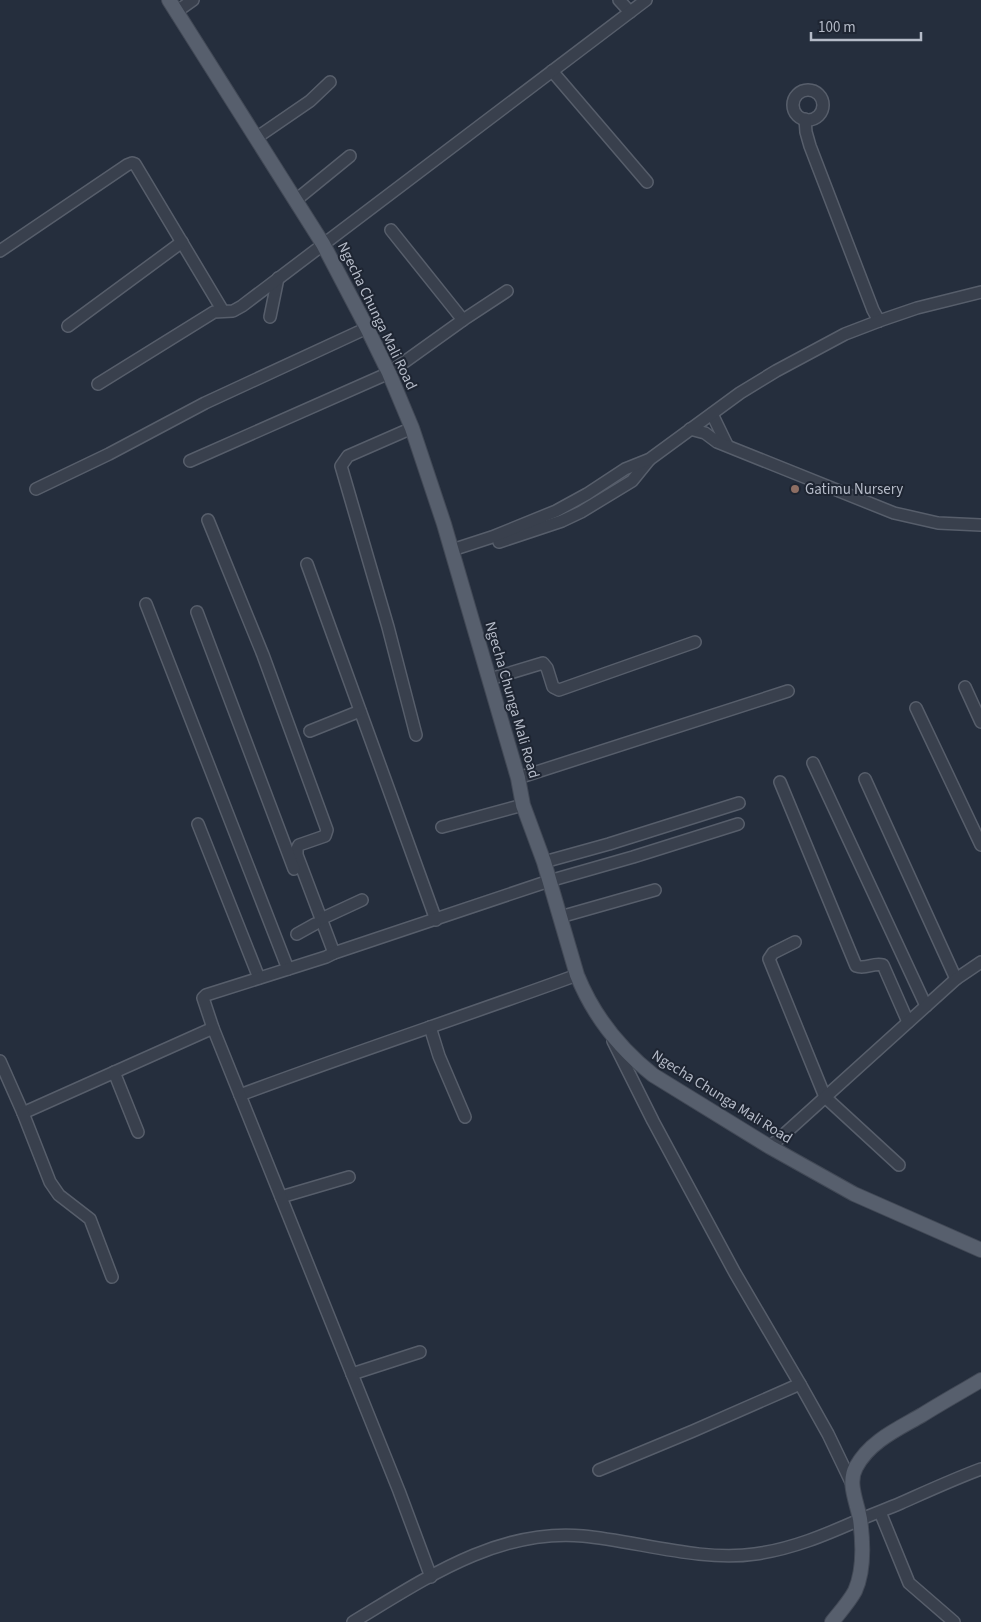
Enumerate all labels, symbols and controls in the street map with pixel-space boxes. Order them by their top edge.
scale bar [811,10,921,42]
text: 100 m [818,17,856,38]
street label: Ngecha Chunga Mali Road [332,239,422,393]
place label: Gatimu Nursery [805,479,903,500]
marker: Gatimu Nursery [789,483,801,495]
street label: Ngecha Chunga Mali Road [480,619,544,781]
street label: Ngecha Chunga Mali Road [648,1045,796,1149]

